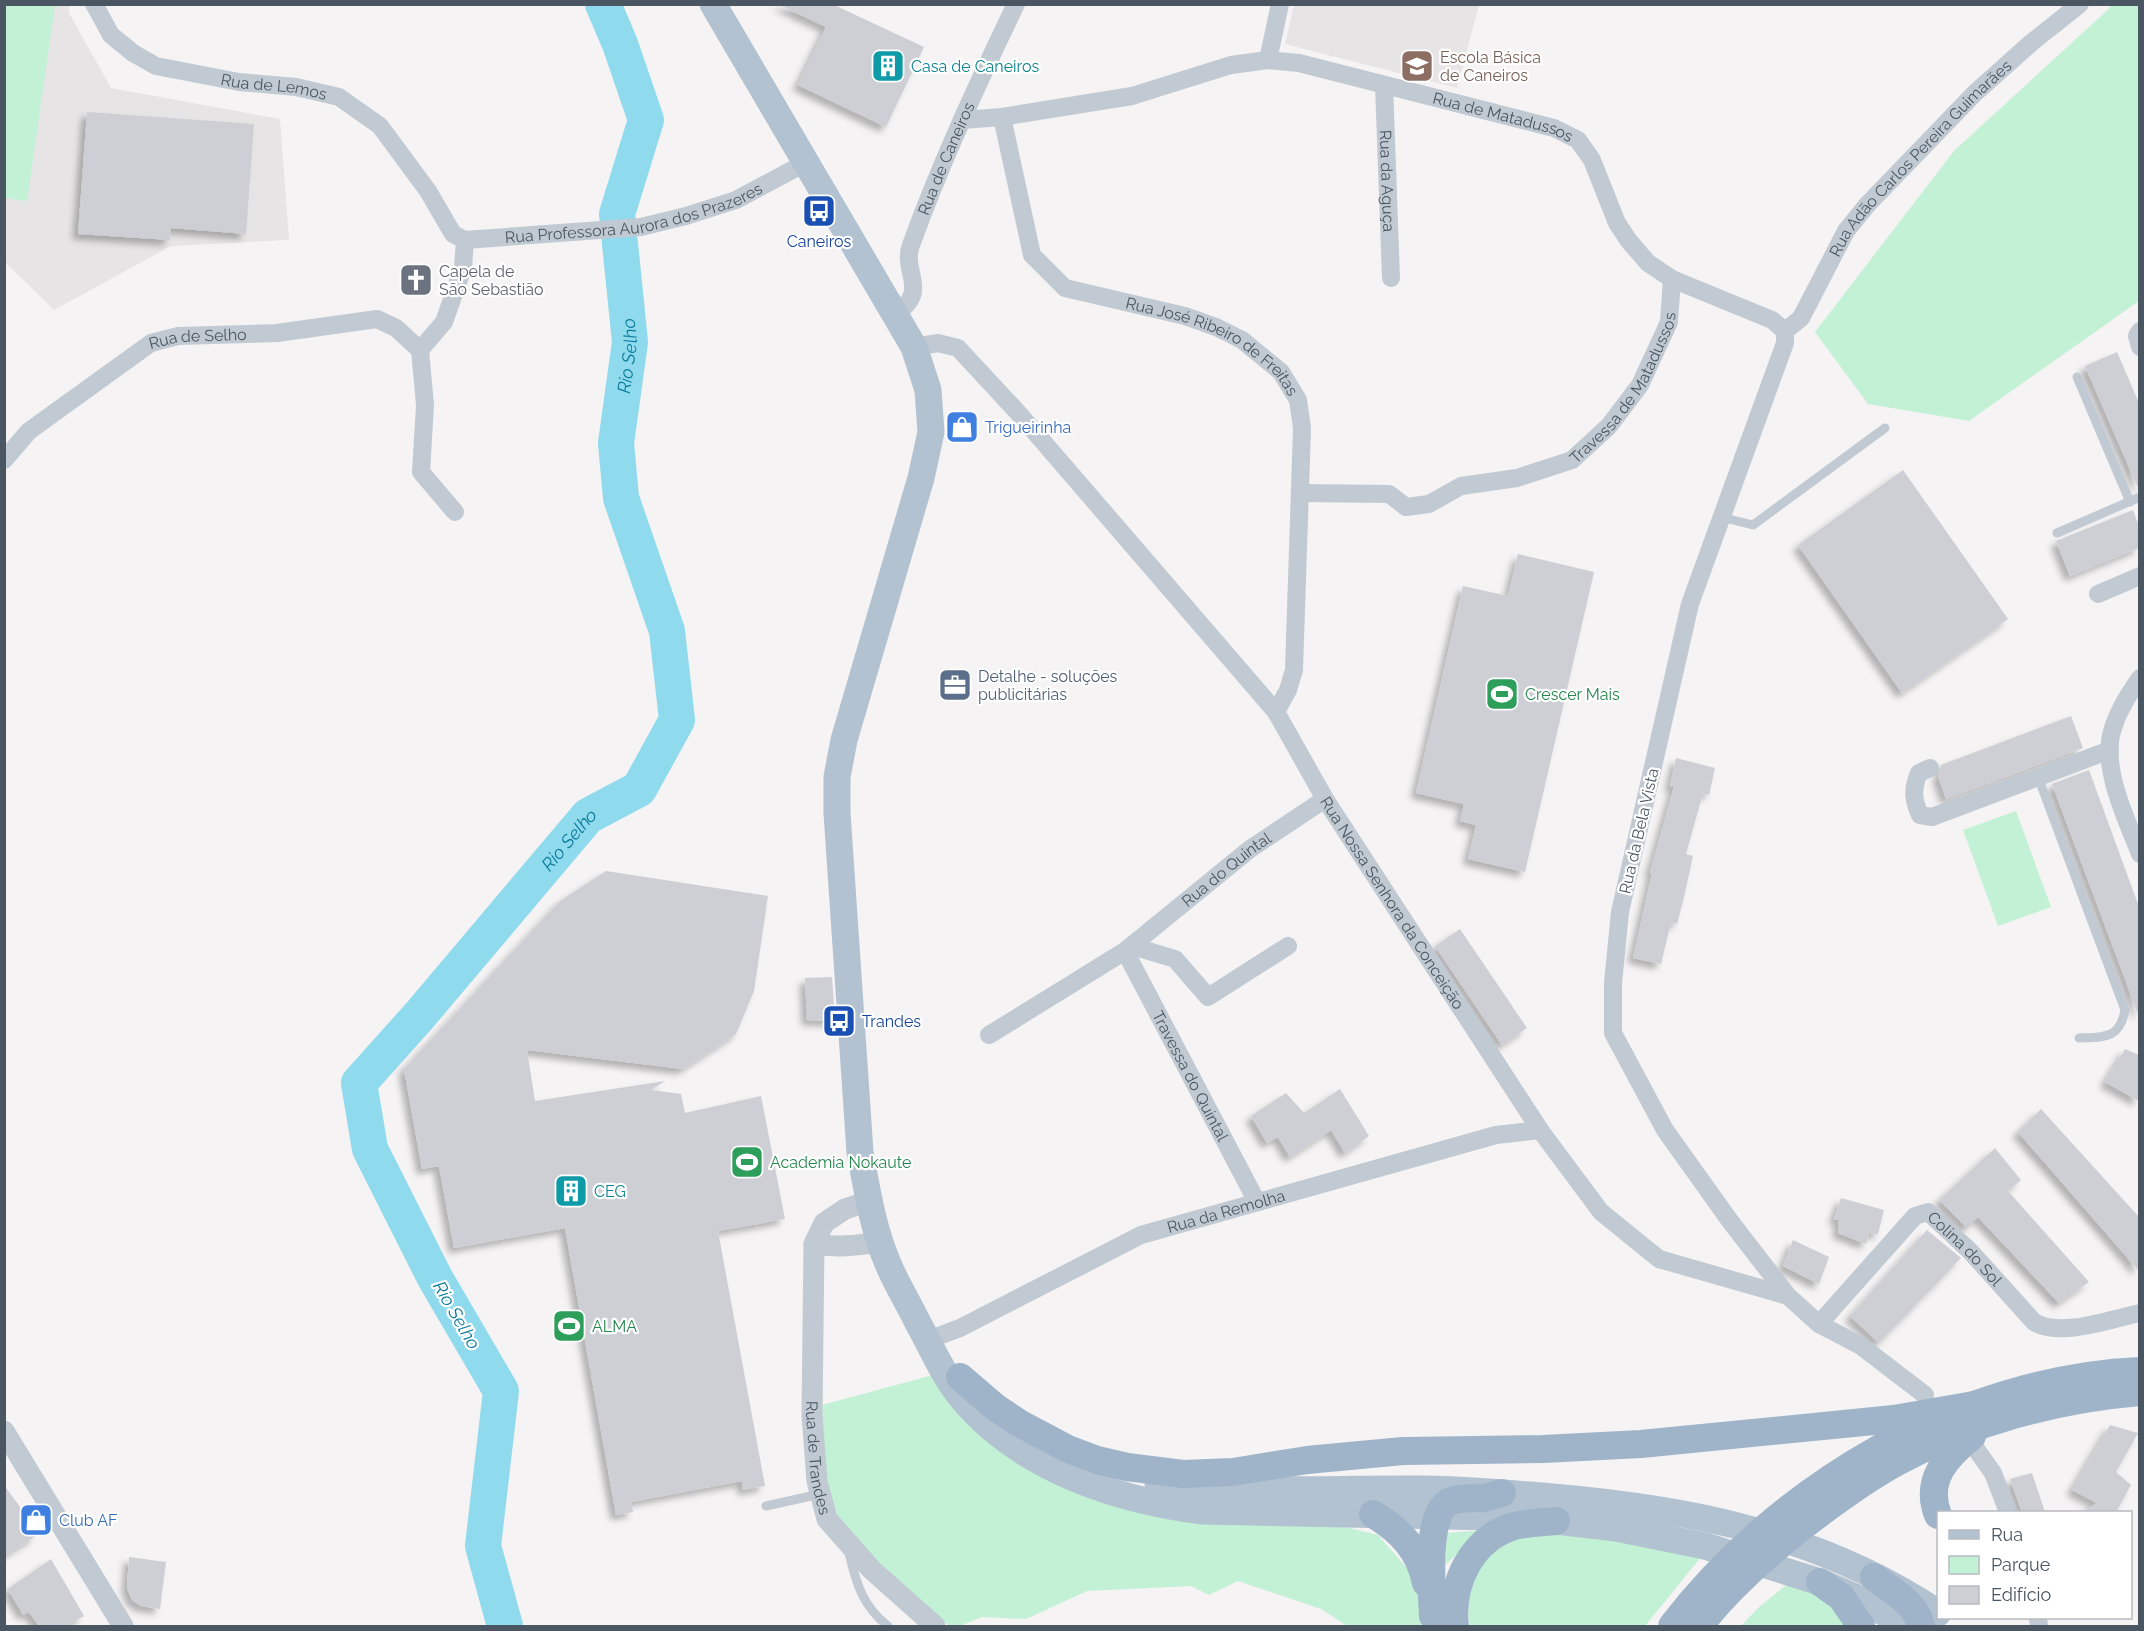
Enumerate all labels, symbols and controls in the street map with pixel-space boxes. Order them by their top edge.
building icon: Casa de Caneiros [870,48,906,84]
school or university icon: Escola Básica de Caneiros [1399,48,1435,84]
place label: Escola Básica de Caneiros [1440,48,1541,85]
street label: Rua Adão Carlos Pereira Guimarães [1825,56,2015,260]
place label: Casa de Caneiros [911,57,1039,76]
street label: Rua de Lemos [219,69,329,103]
street label: Rua de Matadussos [1431,88,1577,146]
street label: Rua de Caneiros [914,99,978,218]
street label: Rua da Aguça [1376,129,1399,232]
street label: Rua Professora Aurora dos Prazeres [504,178,766,247]
bus stop icon: Caneiros [801,193,837,229]
place label: Caneiros [787,232,852,251]
church icon: Capela de São Sebastião [398,262,434,298]
place label: Capela de São Sebastião [439,262,544,299]
street label: Rua José Ribeiro de Freitas [1124,293,1303,399]
street label: Travessa de Matadussos [1565,311,1679,467]
water label: Rio Selho [613,317,641,395]
street label: Rua de Selho [147,324,247,353]
shop icon: Trigueirinha [944,409,980,445]
place label: Trigueirinha [985,418,1071,437]
office icon: Detalhe - soluções publicitárias [937,667,973,703]
place label: Detalhe - soluções publicitárias [978,667,1118,704]
sports icon: Crescer Mais [1484,676,1520,712]
place label: Crescer Mais [1525,685,1620,704]
street label: Rua da Bela Vista [1615,766,1663,896]
street label: Rua Nossa Senhora da Conceição [1316,793,1468,1013]
water label: Rio Selho [536,803,600,874]
street label: Rua do Quintal [1178,828,1275,911]
bus stop icon: Trandes [821,1003,857,1039]
street label: Travessa do Quintal [1149,1007,1233,1145]
place label: Trandes [862,1012,921,1031]
sports icon: Academia Nokaute [729,1144,765,1180]
place label: Academia Nokaute [770,1153,911,1172]
building icon: CEG [553,1173,589,1209]
place label: CEG [594,1182,626,1201]
street label: Rua da Remolha [1165,1185,1287,1237]
street label: Colina do Sol [1924,1207,2007,1290]
water label: Rio Selho [429,1277,485,1353]
sports icon: ALMA [551,1308,587,1344]
place label: ALMA [592,1317,637,1336]
street label: Rua de Trandes [802,1401,835,1517]
shop icon: Club AF [18,1502,54,1538]
place label: Club AF [59,1511,118,1530]
legend [1937,1511,2132,1619]
text: Rua [1991,1524,2023,1545]
text: Parque [1991,1554,2051,1575]
text: Edifício [1991,1584,2051,1605]

